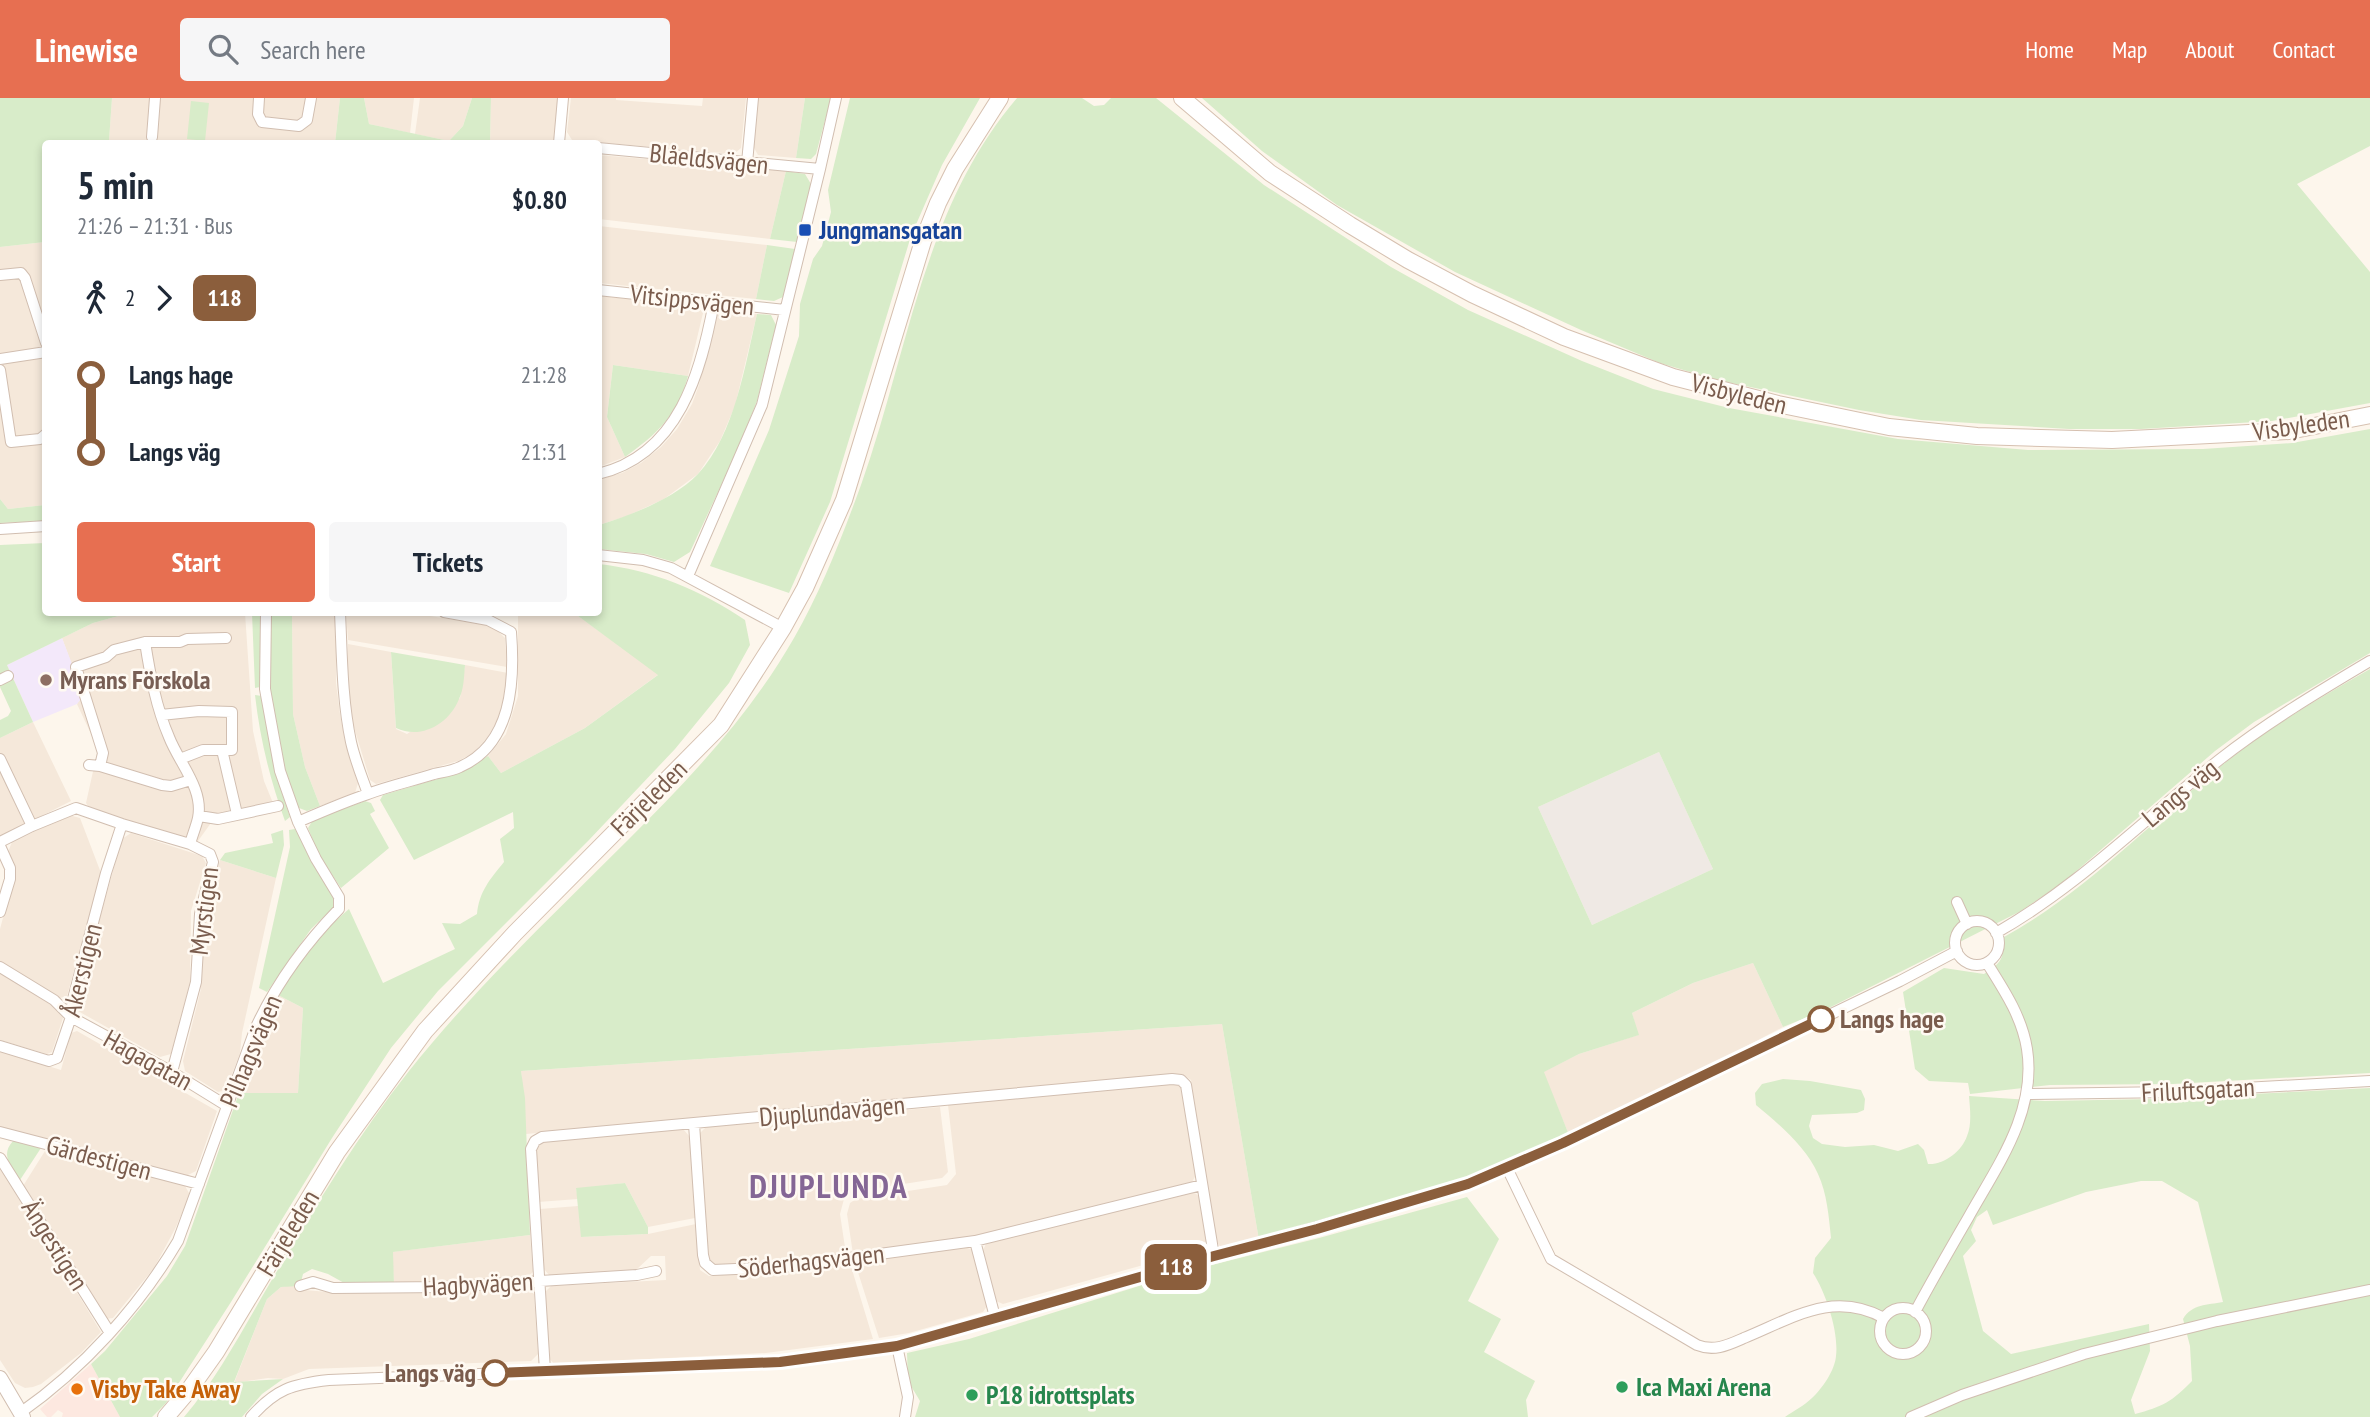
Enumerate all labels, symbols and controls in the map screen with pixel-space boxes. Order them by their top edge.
search box [180,18,670,81]
text: Linewise [35,28,138,71]
icon: search [204,30,242,68]
text: Search here [260,33,366,66]
text: Home [2025,34,2074,65]
text: Map [2112,34,2147,65]
text: About [2185,34,2234,65]
text: Contact [2272,34,2335,65]
street label: Blåeldsvägen [648,136,770,181]
text: 5 min [77,160,154,209]
text: $0.80 [512,183,567,216]
text: 21:26 – 21:31 · Bus [77,211,233,240]
place label: Jungmansgatan [818,213,962,246]
marker: Jungmansgatan [797,222,813,238]
street label: Vitsippsvägen [627,276,756,322]
icon: walk [77,279,115,317]
icon: forward [145,279,183,317]
text: 118 [207,282,242,313]
text: 2 [125,283,135,312]
text: Langs hage [129,358,233,391]
text: 21:28 [521,360,567,389]
street label: Visbyleden [1687,365,1790,421]
street label: Visbyleden [2249,401,2351,448]
text: Langs väg [129,435,221,468]
text: 21:31 [521,437,567,466]
button: Start [77,522,315,602]
button: Tickets [329,522,567,602]
place label: Myrans Förskola [60,663,210,696]
marker: Myrans Förskola [38,672,54,688]
street label: Langs väg [2135,751,2225,834]
street label: Färjeleden [603,752,694,843]
street label: Myrstigen [182,865,225,957]
street label: Åkerstigen [54,920,109,1020]
street label: Pilhagsvägen [212,990,289,1112]
place label: Langs hage [1840,1002,1944,1035]
marker: Langs hage [1808,1006,1834,1032]
street label: Hagagatan [98,1022,198,1097]
street label: Friluftsgatan [2140,1070,2256,1109]
street label: Djuplundavägen [758,1088,906,1133]
street label: Gärdestigen [43,1128,155,1187]
district label: DJUPLUNDA [749,1164,909,1207]
street label: Färjeleden [249,1184,326,1282]
street label: Ängestigen [15,1193,96,1296]
street label: Söderhagsvägen [736,1236,886,1285]
line badge: 118 [1136,1244,1216,1290]
text: 118 [1159,1251,1193,1282]
street label: Hagbyvägen [422,1264,534,1303]
place label: Langs väg [384,1356,476,1389]
marker: Langs väg [482,1360,508,1386]
place label: Ica Maxi Arena [1636,1370,1771,1403]
place label: Visby Take Away [90,1372,241,1405]
place label: P18 idrottsplats [986,1378,1135,1411]
marker: Ica Maxi Arena [1614,1379,1630,1395]
marker: Visby Take Away [69,1381,85,1397]
marker: P18 idrottsplats [964,1387,980,1403]

